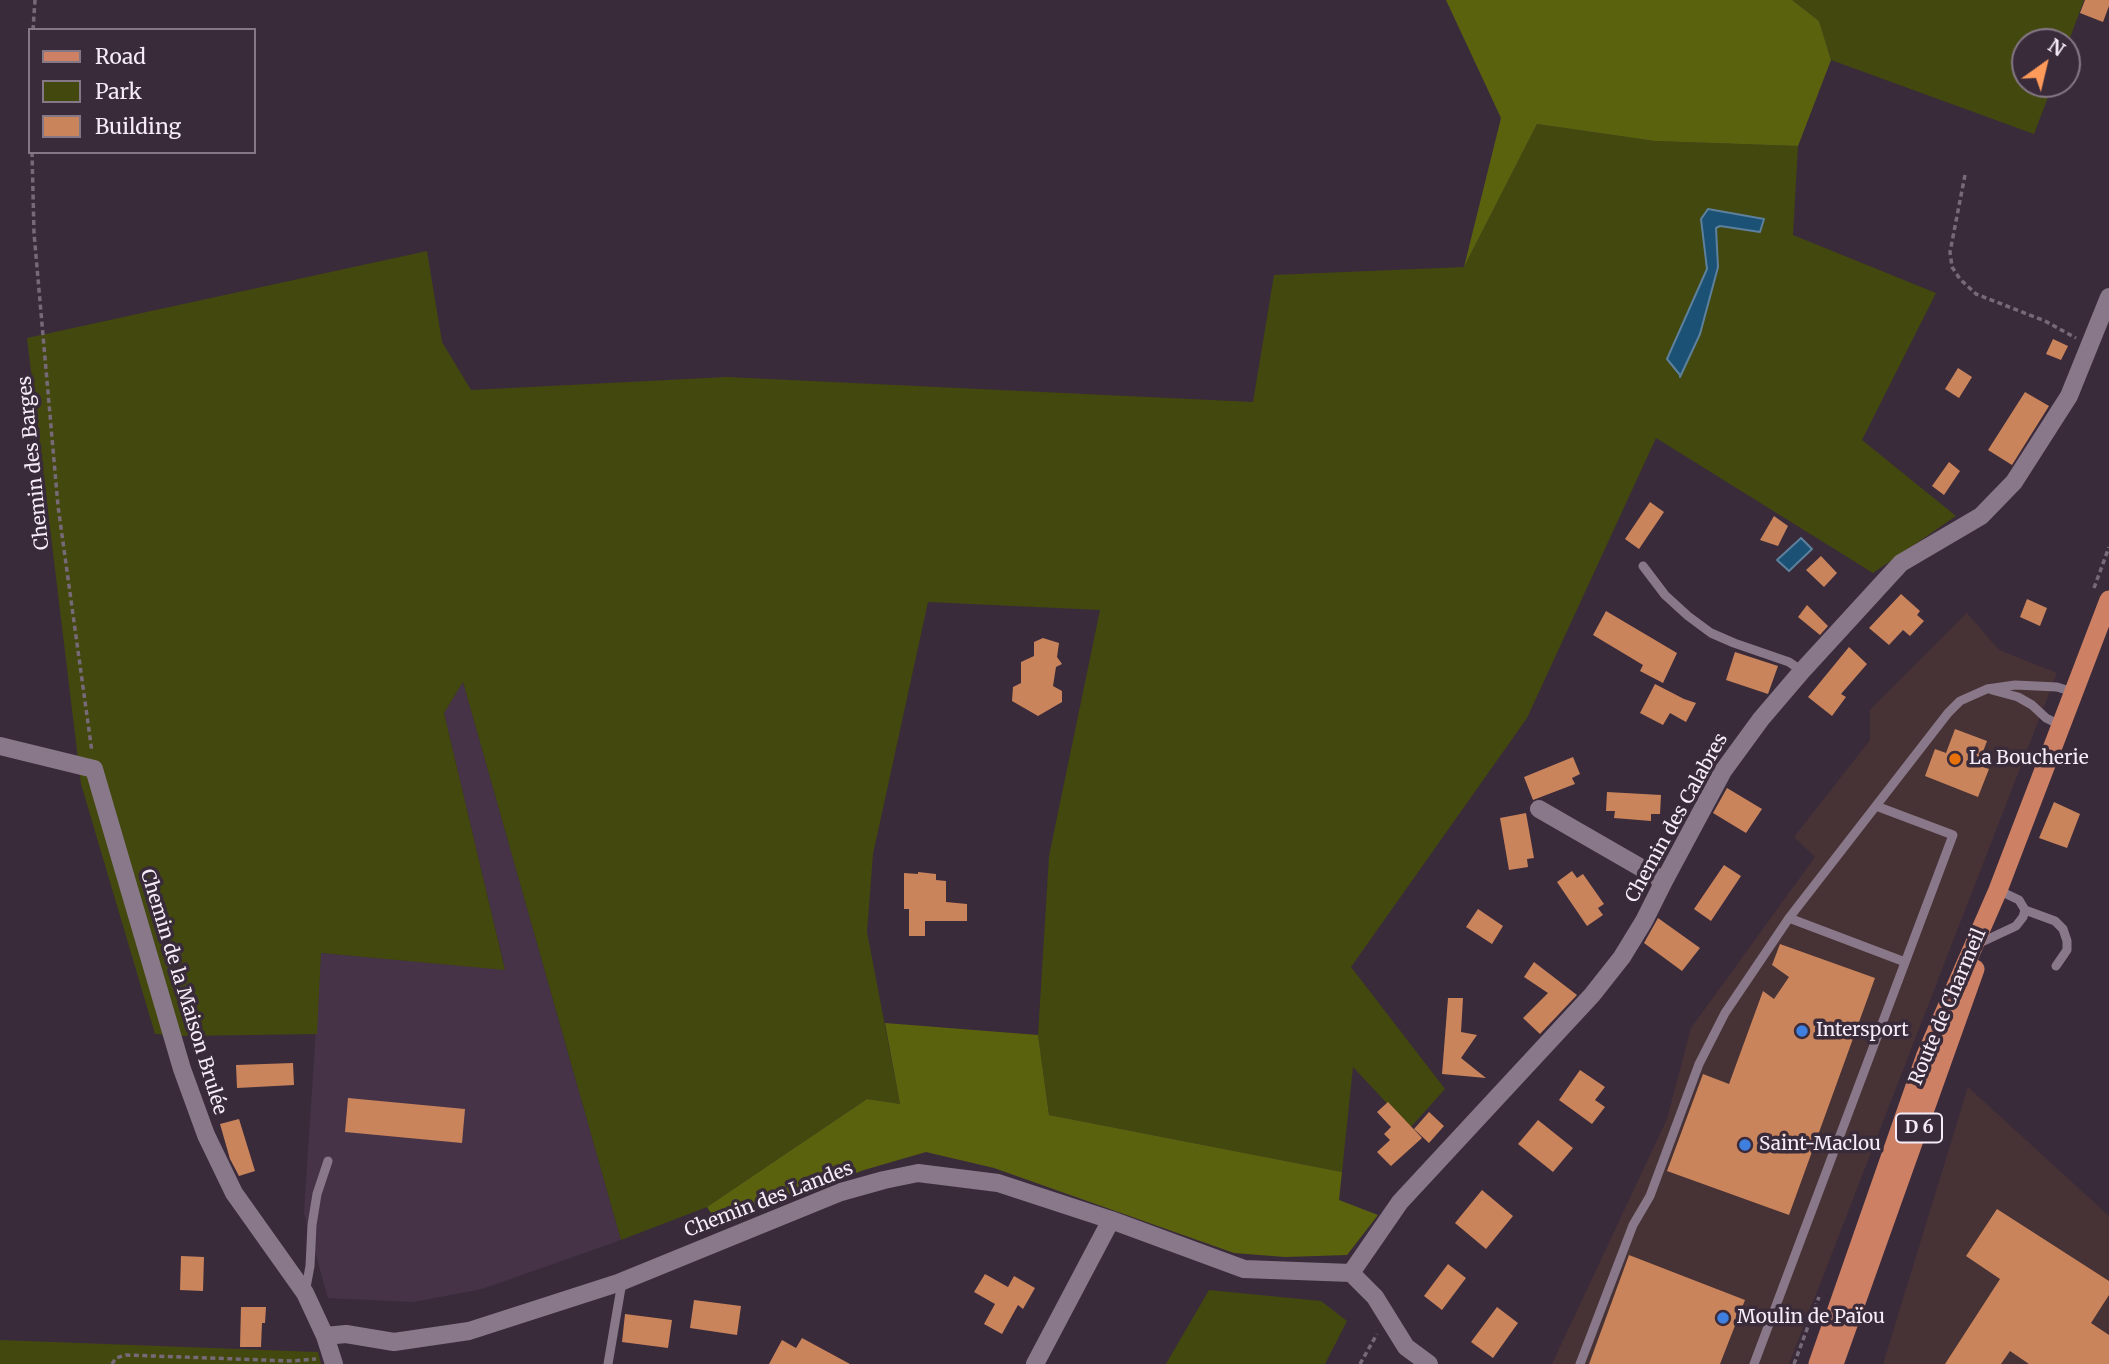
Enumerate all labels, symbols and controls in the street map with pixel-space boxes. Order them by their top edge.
legend [28,28,256,154]
north arrow [2011,28,2081,98]
text: N [2044,33,2070,61]
text: Road [95,43,146,70]
text: Park [95,78,142,105]
text: Building [95,113,181,140]
street label: Chemin des Barges [14,375,54,551]
street label: Chemin des Calabres [1621,729,1733,907]
place label: La Boucherie [1969,748,2089,770]
marker: La Boucherie [1947,751,1963,767]
street label: Chemin de la Maison Brulée [135,867,231,1117]
street label: Route de Charmeil [1905,925,1991,1089]
place label: Intersport [1816,1020,1909,1042]
marker: Intersport [1794,1023,1810,1039]
road number: D 6 [1896,1114,1942,1142]
place label: Saint-Maclou [1759,1134,1881,1156]
marker: Saint-Maclou [1737,1137,1753,1153]
street label: Chemin des Landes [682,1157,856,1243]
place label: Moulin de Païou [1737,1307,1885,1329]
marker: Moulin de Païou [1715,1310,1731,1326]

